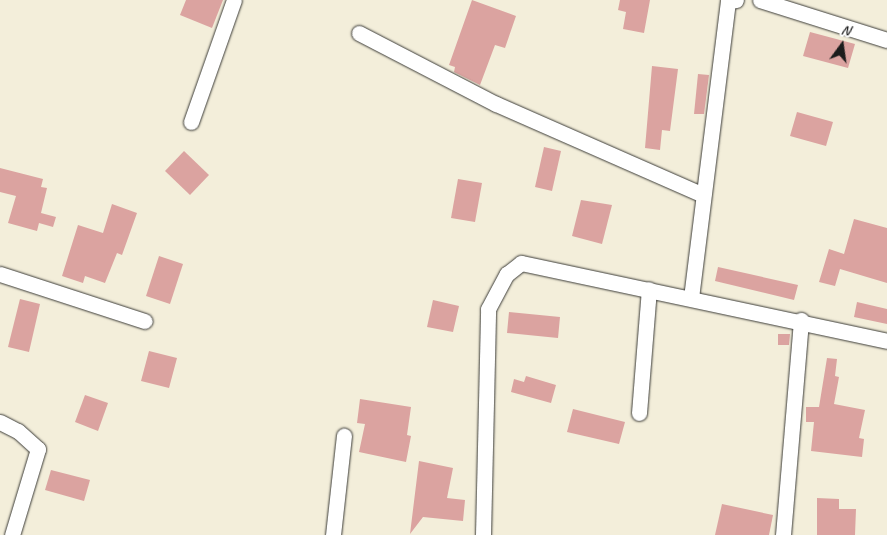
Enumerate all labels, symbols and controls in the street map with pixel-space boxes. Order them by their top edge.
north arrow [817,20,867,70]
text: N [839,21,852,39]

